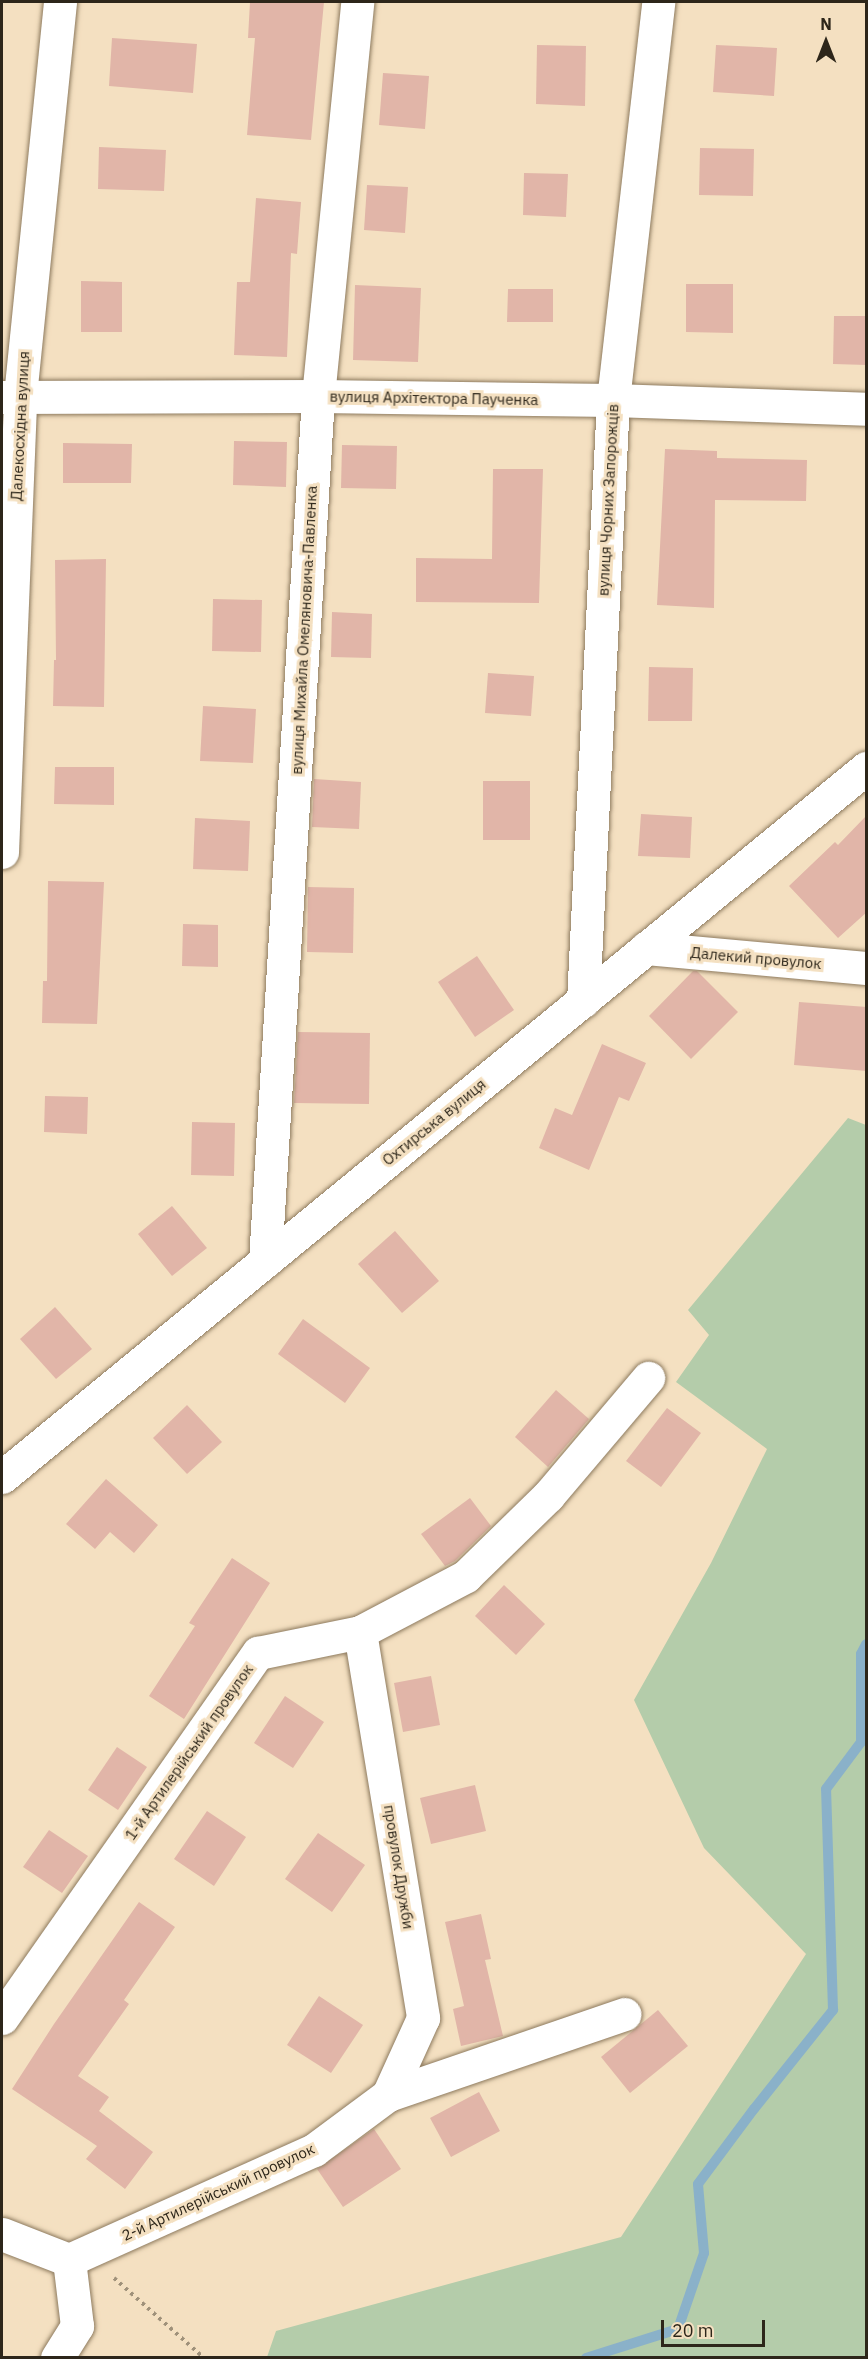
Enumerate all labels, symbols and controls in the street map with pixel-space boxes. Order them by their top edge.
north arrow [796,12,856,72]
text: N [820,14,832,34]
street label: Далекосхідна вулиця [7,351,33,501]
street label: вулиця Архітектора Паученка [329,387,539,409]
street label: вулиця Чорних Запорожців [594,403,622,597]
street label: вулиця Михайла Омеляновича-Павленка [287,485,321,775]
street label: Далекий провулок [690,943,822,973]
street label: Охтирська вулиця [379,1075,489,1169]
street label: 1-й Артилерійський провулок [121,1661,257,1843]
street label: провулок Дружби [380,1804,418,1930]
street label: 2-й Артилерійський провулок [119,2139,317,2245]
scale bar [664,2308,768,2346]
text: 20 m [672,2319,714,2342]

